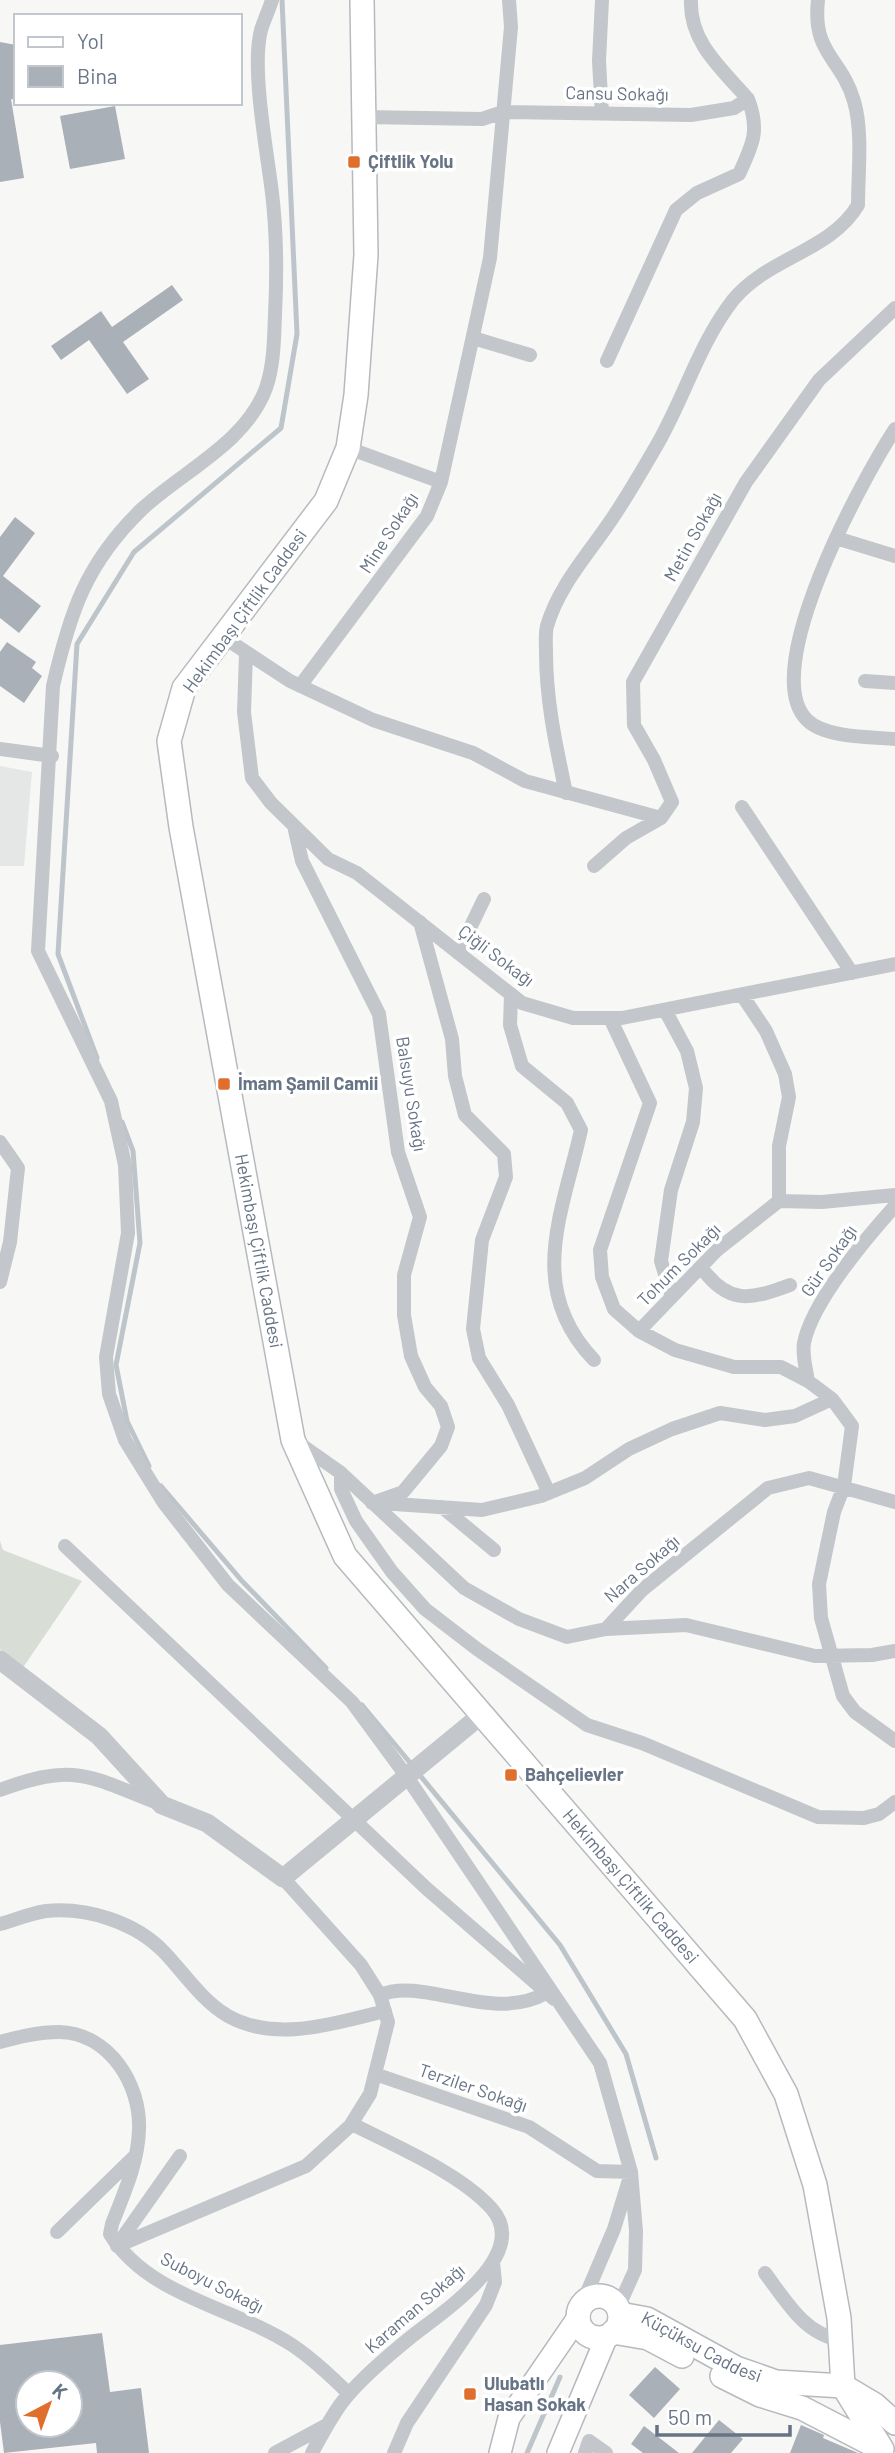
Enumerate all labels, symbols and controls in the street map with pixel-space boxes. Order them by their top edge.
legend [14,14,242,105]
text: Yol [77,28,104,53]
text: Bina [77,63,118,88]
street label: Cansu Sokağı [565,81,669,105]
place label: Çiftlik Yolu [368,150,453,172]
marker: Çiftlik Yolu [346,154,362,170]
street label: Mine Sokağı [354,488,422,577]
street label: Metin Sokağı [659,488,726,585]
street label: Hekimbaşı Çiftlik Caddesi [177,524,311,697]
street label: Çiğli Sokağı [454,920,539,991]
street label: Balsuyu Sokağı [392,1035,432,1153]
place label: İmam Şamil Camii [238,1072,378,1094]
marker: İmam Şamil Camii [216,1076,232,1092]
street label: Hekimbaşı Çiftlik Caddesi [231,1152,288,1350]
street label: Tohum Sokağı [632,1218,724,1310]
street label: Gür Sokağı [795,1220,861,1301]
street label: Nara Sokağı [599,1530,683,1607]
place label: Bahçelievler [525,1763,624,1785]
marker: Bahçelievler [503,1767,519,1783]
street label: Hekimbaşı Çiftlik Caddesi [558,1804,704,1968]
street label: Terziler Sokağı [416,2058,531,2116]
street label: Suboyu Sokağı [157,2247,268,2317]
street label: Karaman Sokağı [360,2259,469,2358]
street label: Küçüksu Caddesi [638,2306,765,2386]
north arrow [14,2369,84,2439]
place label: Ulubatlı Hasan Sokak [484,2372,586,2415]
text: K [48,2378,73,2403]
marker: Ulubatlı Hasan Sokak [462,2386,478,2402]
scale bar [657,2394,790,2438]
text: 50 m [668,2404,712,2429]

